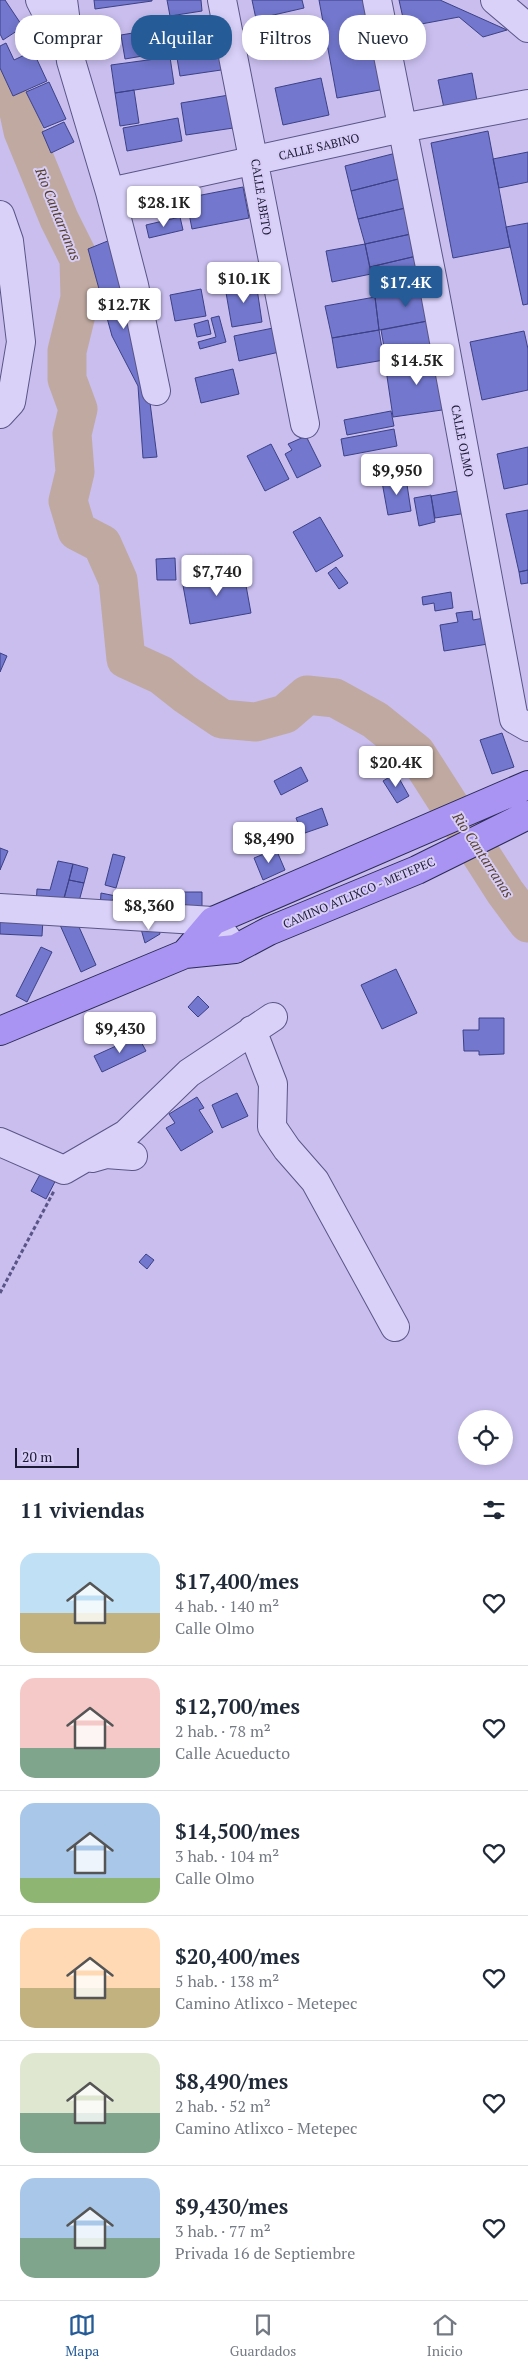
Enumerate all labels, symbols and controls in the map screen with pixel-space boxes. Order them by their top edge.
chip: Comprar [15,15,121,60]
chip: Alquilar [131,15,232,60]
chip: Filtros [242,15,329,60]
chip: Nuevo [339,15,426,60]
street label: CALLE SABINO [277,130,361,163]
street label: CALLE ABETO [248,158,275,236]
water label: Rio Cantarranas [31,164,86,263]
pin: $28.1K [123,186,205,228]
text: $28.1K [138,191,190,213]
pin: $10.1K [203,262,285,304]
pin: $17.4K [365,266,447,308]
text: $10.1K [218,267,270,289]
text: $17.4K [380,271,432,293]
pin: $12.7K [83,288,165,330]
text: $12.7K [98,293,150,315]
pin: $14.5K [376,344,458,386]
text: $14.5K [391,349,443,371]
street label: CALLE OLMO [448,403,477,479]
pin: $9,950 [356,454,438,496]
text: $9,950 [372,459,422,481]
pin: $7,740 [176,554,258,597]
text: $7,740 [192,560,242,582]
pin: $20.4K [355,746,437,788]
text: $20.4K [370,751,422,773]
water label: Rio Cantarranas [448,807,518,901]
pin: $8,490 [228,822,310,864]
text: $8,490 [244,827,294,849]
street label: CAMINO ATLIXCO - METEPEC [281,854,437,931]
pin: $8,360 [108,888,190,931]
text: $8,360 [124,894,174,916]
pin: $9,430 [79,1012,161,1054]
text: $9,430 [95,1017,145,1039]
map controls [458,1410,513,1465]
button: locate [458,1410,513,1465]
scale bar [15,1445,79,1468]
text: 20 m [22,1447,52,1466]
text: 11 viviendas [20,1496,145,1524]
icon: filters [480,1496,508,1524]
text: $17,400/mes [175,1567,299,1595]
icon: home [60,1573,120,1633]
icon: heart [480,1589,508,1617]
text: 4 hab. · 140 m² [175,1595,279,1617]
text: Calle Olmo [175,1617,254,1639]
text: $12,700/mes [175,1692,300,1720]
icon: home [60,1698,120,1758]
icon: heart [480,1714,508,1742]
text: 2 hab. · 78 m² [175,1720,271,1742]
text: Calle Acueducto [175,1742,290,1764]
text: $14,500/mes [175,1817,300,1845]
icon: home [60,1823,120,1883]
icon: heart [480,1839,508,1867]
text: 3 hab. · 104 m² [175,1845,279,1867]
text: Calle Olmo [175,1867,254,1889]
text: $20,400/mes [175,1942,300,1970]
icon: home [60,1948,120,2008]
icon: heart [480,1964,508,1992]
text: 5 hab. · 138 m² [175,1970,279,1992]
text: Camino Atlixco - Metepec [175,1992,358,2014]
text: $8,490/mes [175,2067,288,2095]
icon: home [60,2073,120,2133]
icon: heart [480,2089,508,2117]
text: 2 hab. · 52 m² [175,2095,271,2117]
text: Camino Atlixco - Metepec [175,2117,358,2139]
text: $9,430/mes [175,2192,288,2220]
icon: home [60,2198,120,2258]
icon: heart [480,2214,508,2242]
text: 3 hab. · 77 m² [175,2220,271,2242]
text: Privada 16 de Septiembre [175,2242,355,2264]
tab: Mapa [65,2311,99,2360]
tab: Guardados [230,2311,296,2360]
tab: Inicio [427,2311,463,2360]

